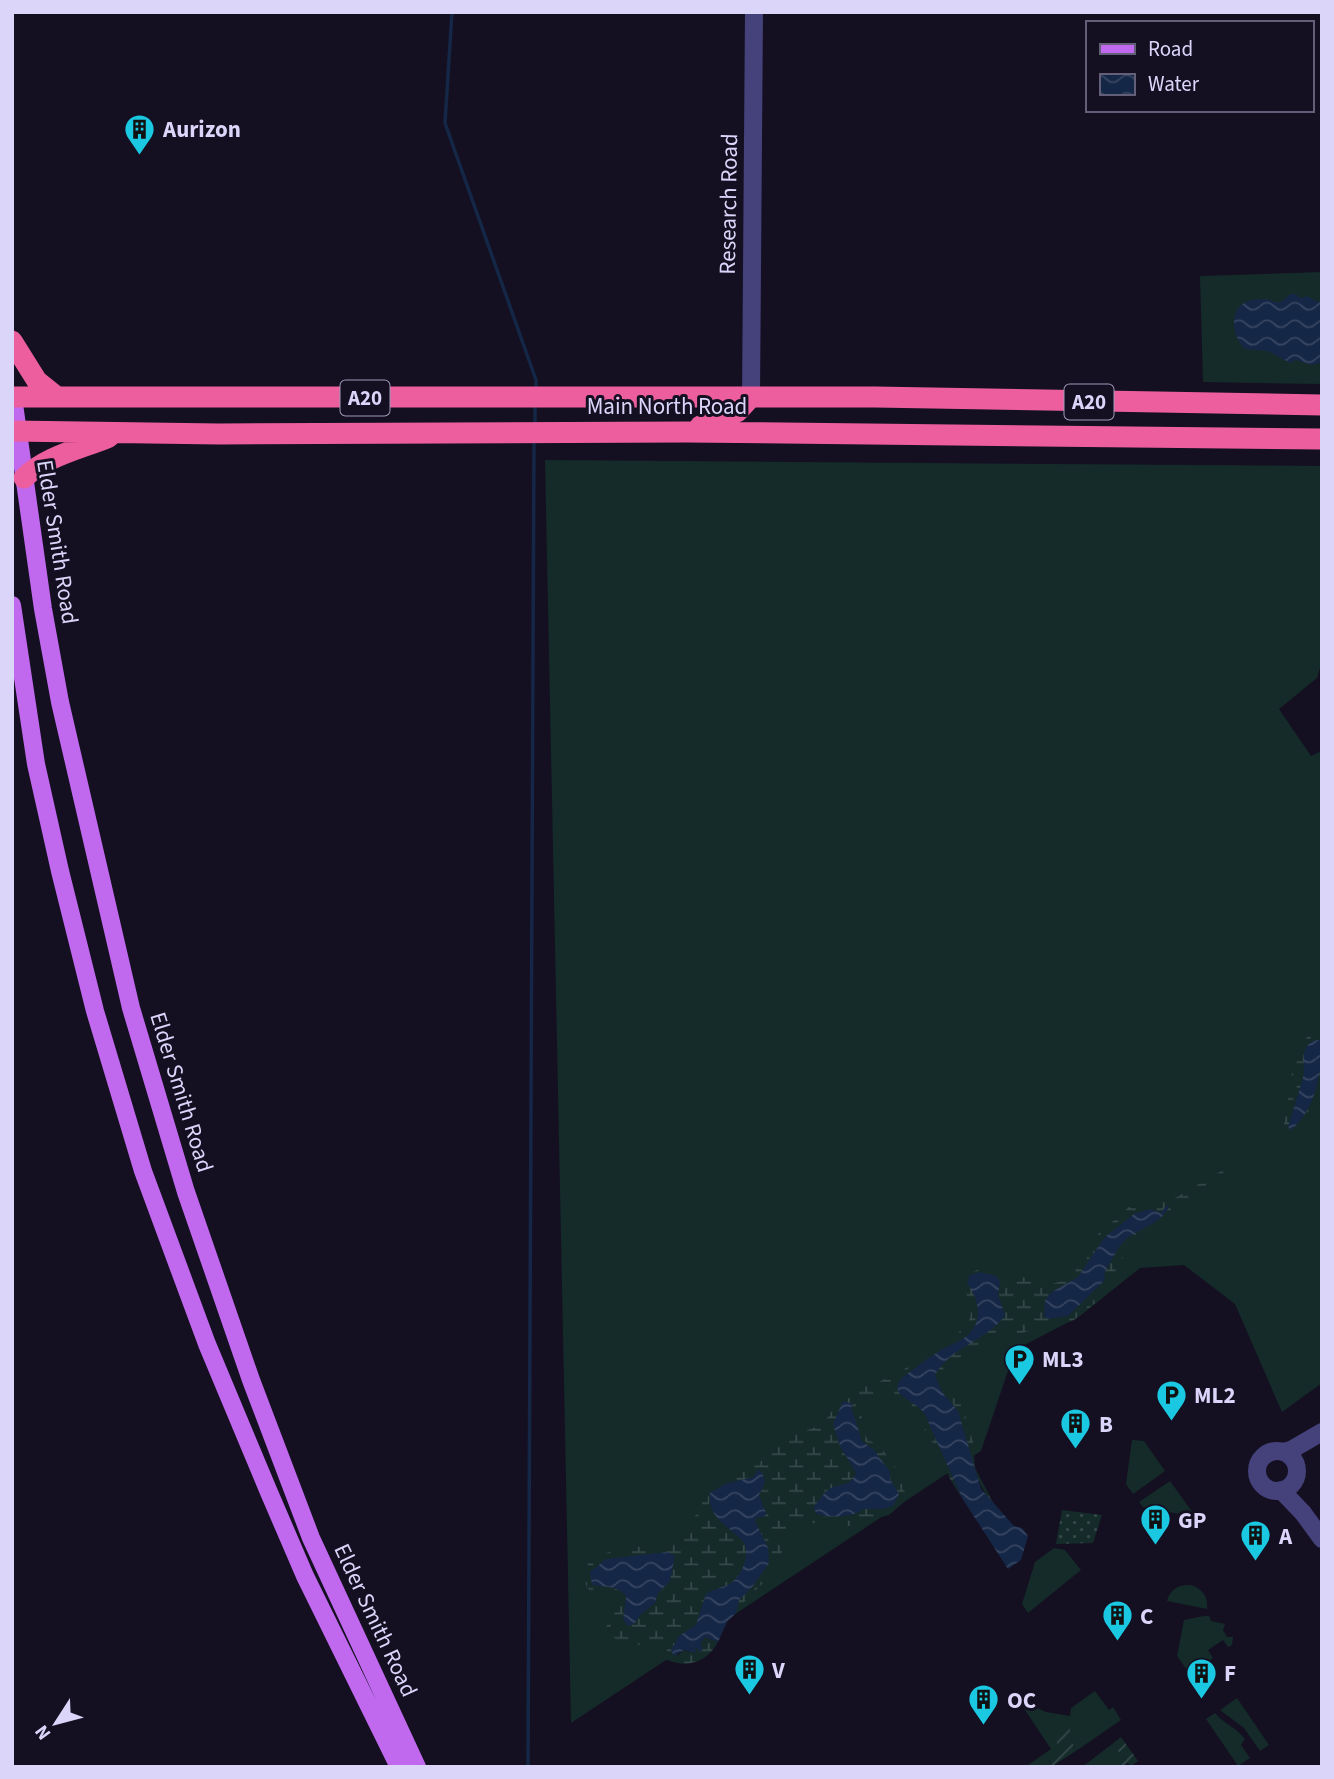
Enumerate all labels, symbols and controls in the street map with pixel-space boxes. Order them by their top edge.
legend [1086,21,1313,112]
text: Road [1148,34,1193,64]
text: Water [1148,69,1200,99]
building icon: Aurizon [123,112,157,156]
place label: Aurizon [162,113,241,146]
street label: Research Road [711,133,746,275]
road number: A20 [340,380,390,416]
road number: A20 [1064,384,1114,420]
street label: Main North Road [587,390,747,423]
street label: Elder Smith Road [28,458,87,627]
street label: Elder Smith Road [141,1008,222,1176]
parking icon: ML3 [1002,1342,1036,1386]
place label: ML3 [1042,1343,1084,1376]
parking icon: ML2 [1154,1378,1188,1422]
place label: ML2 [1194,1379,1236,1412]
building icon: B [1059,1407,1093,1451]
place label: B [1099,1408,1113,1441]
building icon: GP [1138,1503,1172,1547]
place label: GP [1178,1504,1206,1537]
building icon: A [1239,1519,1273,1563]
place label: A [1278,1520,1293,1553]
street label: Elder Smith Road [326,1538,426,1702]
building icon: C [1100,1599,1134,1643]
place label: C [1140,1600,1153,1633]
building icon: V [732,1653,766,1697]
place label: V [771,1654,785,1687]
building icon: F [1184,1656,1218,1700]
place label: F [1224,1657,1236,1690]
building icon: OC [967,1683,1001,1727]
place label: OC [1007,1684,1036,1717]
north arrow [21,1688,91,1758]
text: N [29,1719,58,1745]

